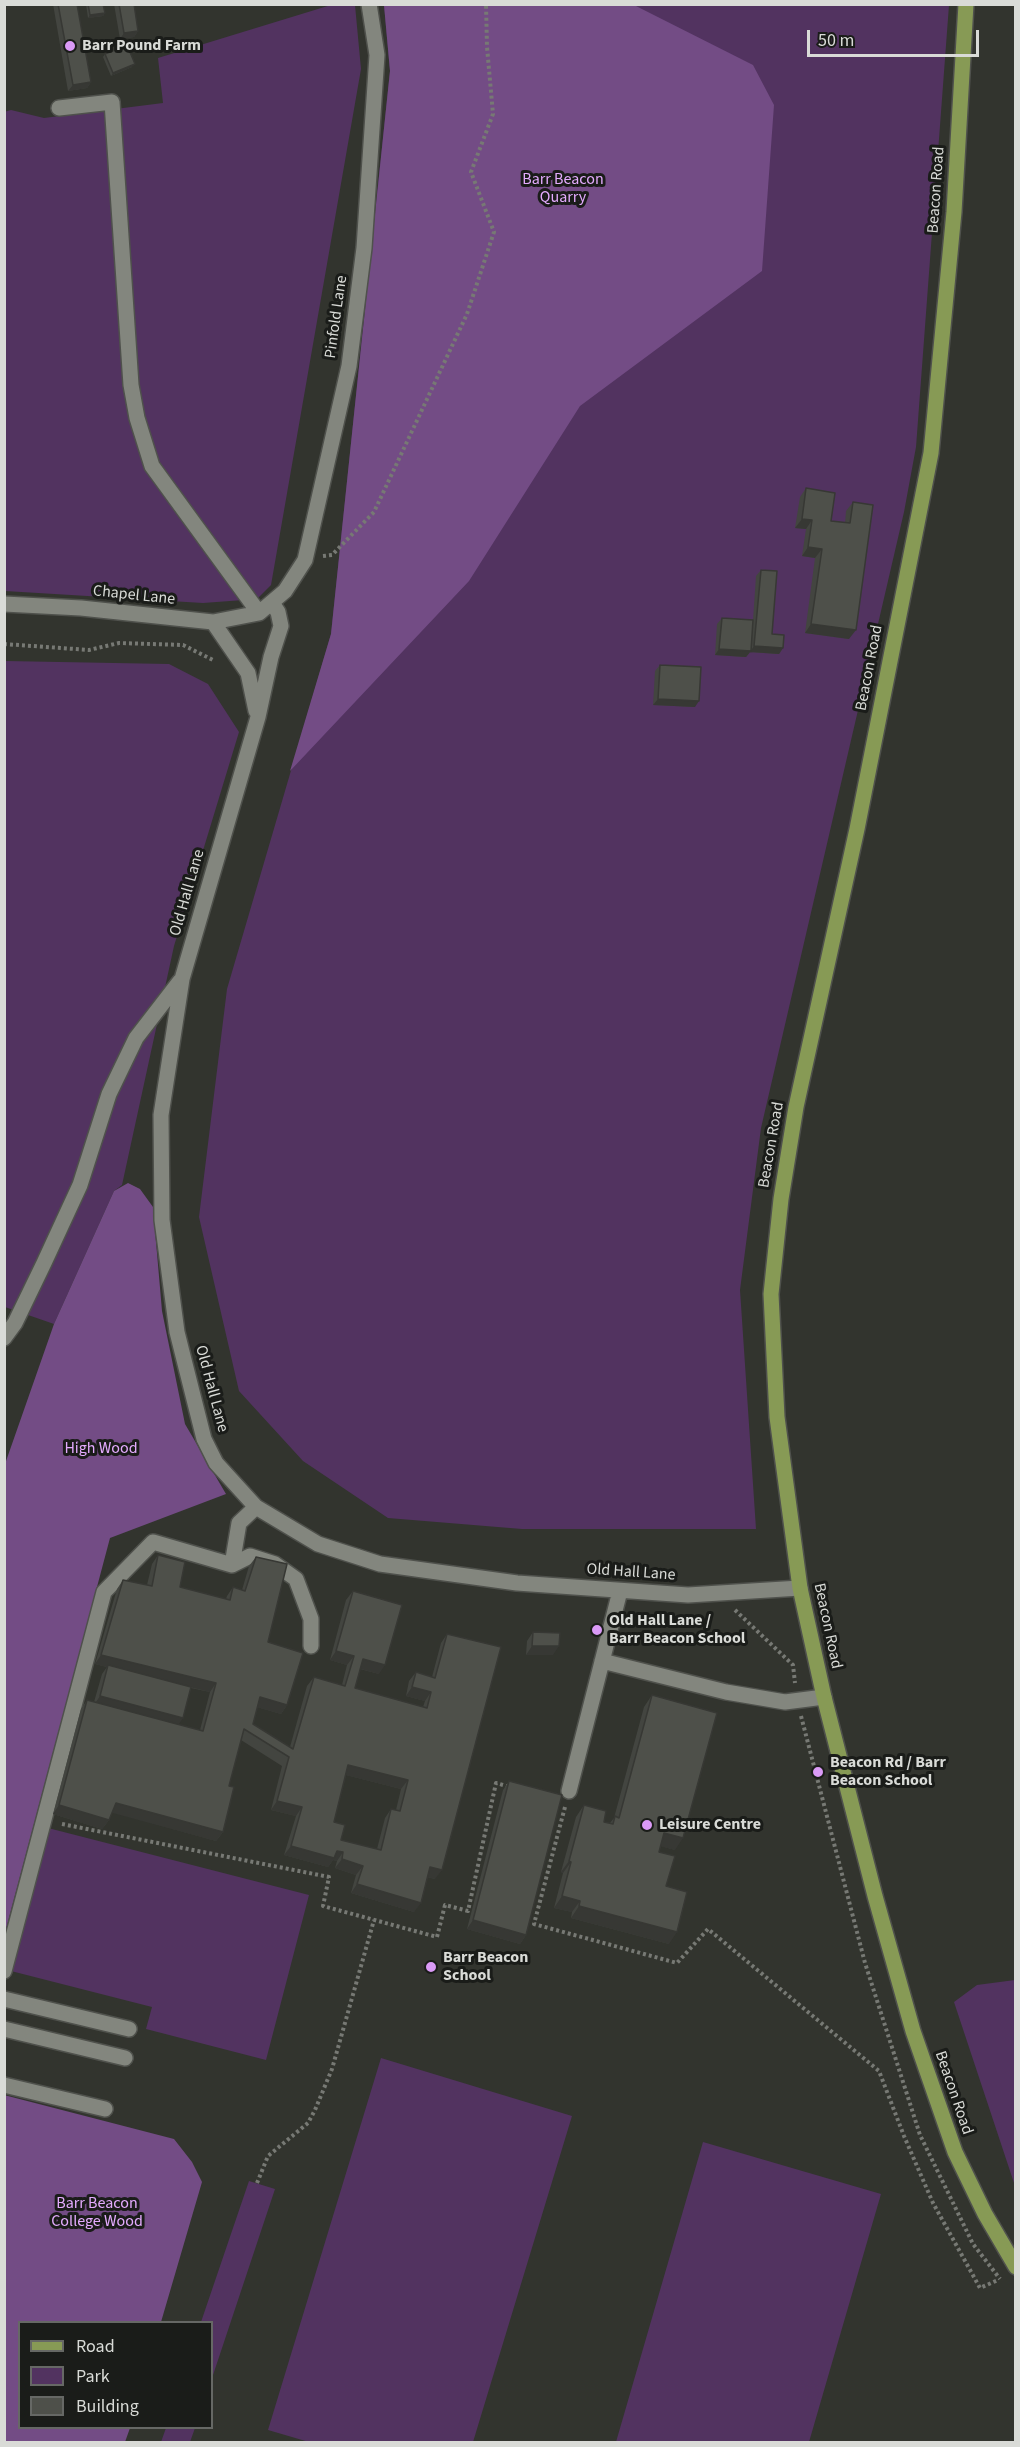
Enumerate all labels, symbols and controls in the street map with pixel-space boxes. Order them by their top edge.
scale bar [810,18,982,56]
text: 50 m [818,28,854,53]
place label: Barr Pound Farm [82,36,201,56]
marker: Barr Pound Farm [63,39,77,53]
street label: Beacon Road [924,146,950,234]
park label: Barr Beacon Quarry [522,170,604,208]
street label: Pinfold Lane [322,274,352,360]
street label: Chapel Lane [92,582,176,610]
street label: Beacon Road [852,623,888,713]
street label: Old Hall Lane [166,847,210,939]
street label: Beacon Road [755,1100,789,1190]
street label: Old Hall Lane [190,1343,232,1435]
park label: High Wood [64,1439,138,1459]
street label: Old Hall Lane [586,1560,676,1586]
street label: Beacon Road [809,1581,845,1671]
place label: Old Hall Lane / Barr Beacon School [609,1611,745,1649]
marker: Old Hall Lane / Barr Beacon School [590,1623,604,1637]
place label: Beacon Rd / Barr Beacon School [830,1753,946,1791]
marker: Beacon Rd / Barr Beacon School [811,1765,825,1779]
place label: Leisure Centre [659,1815,761,1835]
marker: Leisure Centre [640,1818,654,1832]
place label: Barr Beacon School [443,1948,528,1986]
marker: Barr Beacon School [424,1960,438,1974]
street label: Beacon Road [930,2049,976,2137]
park label: Barr Beacon College Wood [51,2194,143,2232]
legend [18,2321,213,2429]
text: Road [76,2334,115,2359]
text: Park [76,2364,110,2389]
text: Building [76,2394,139,2419]

